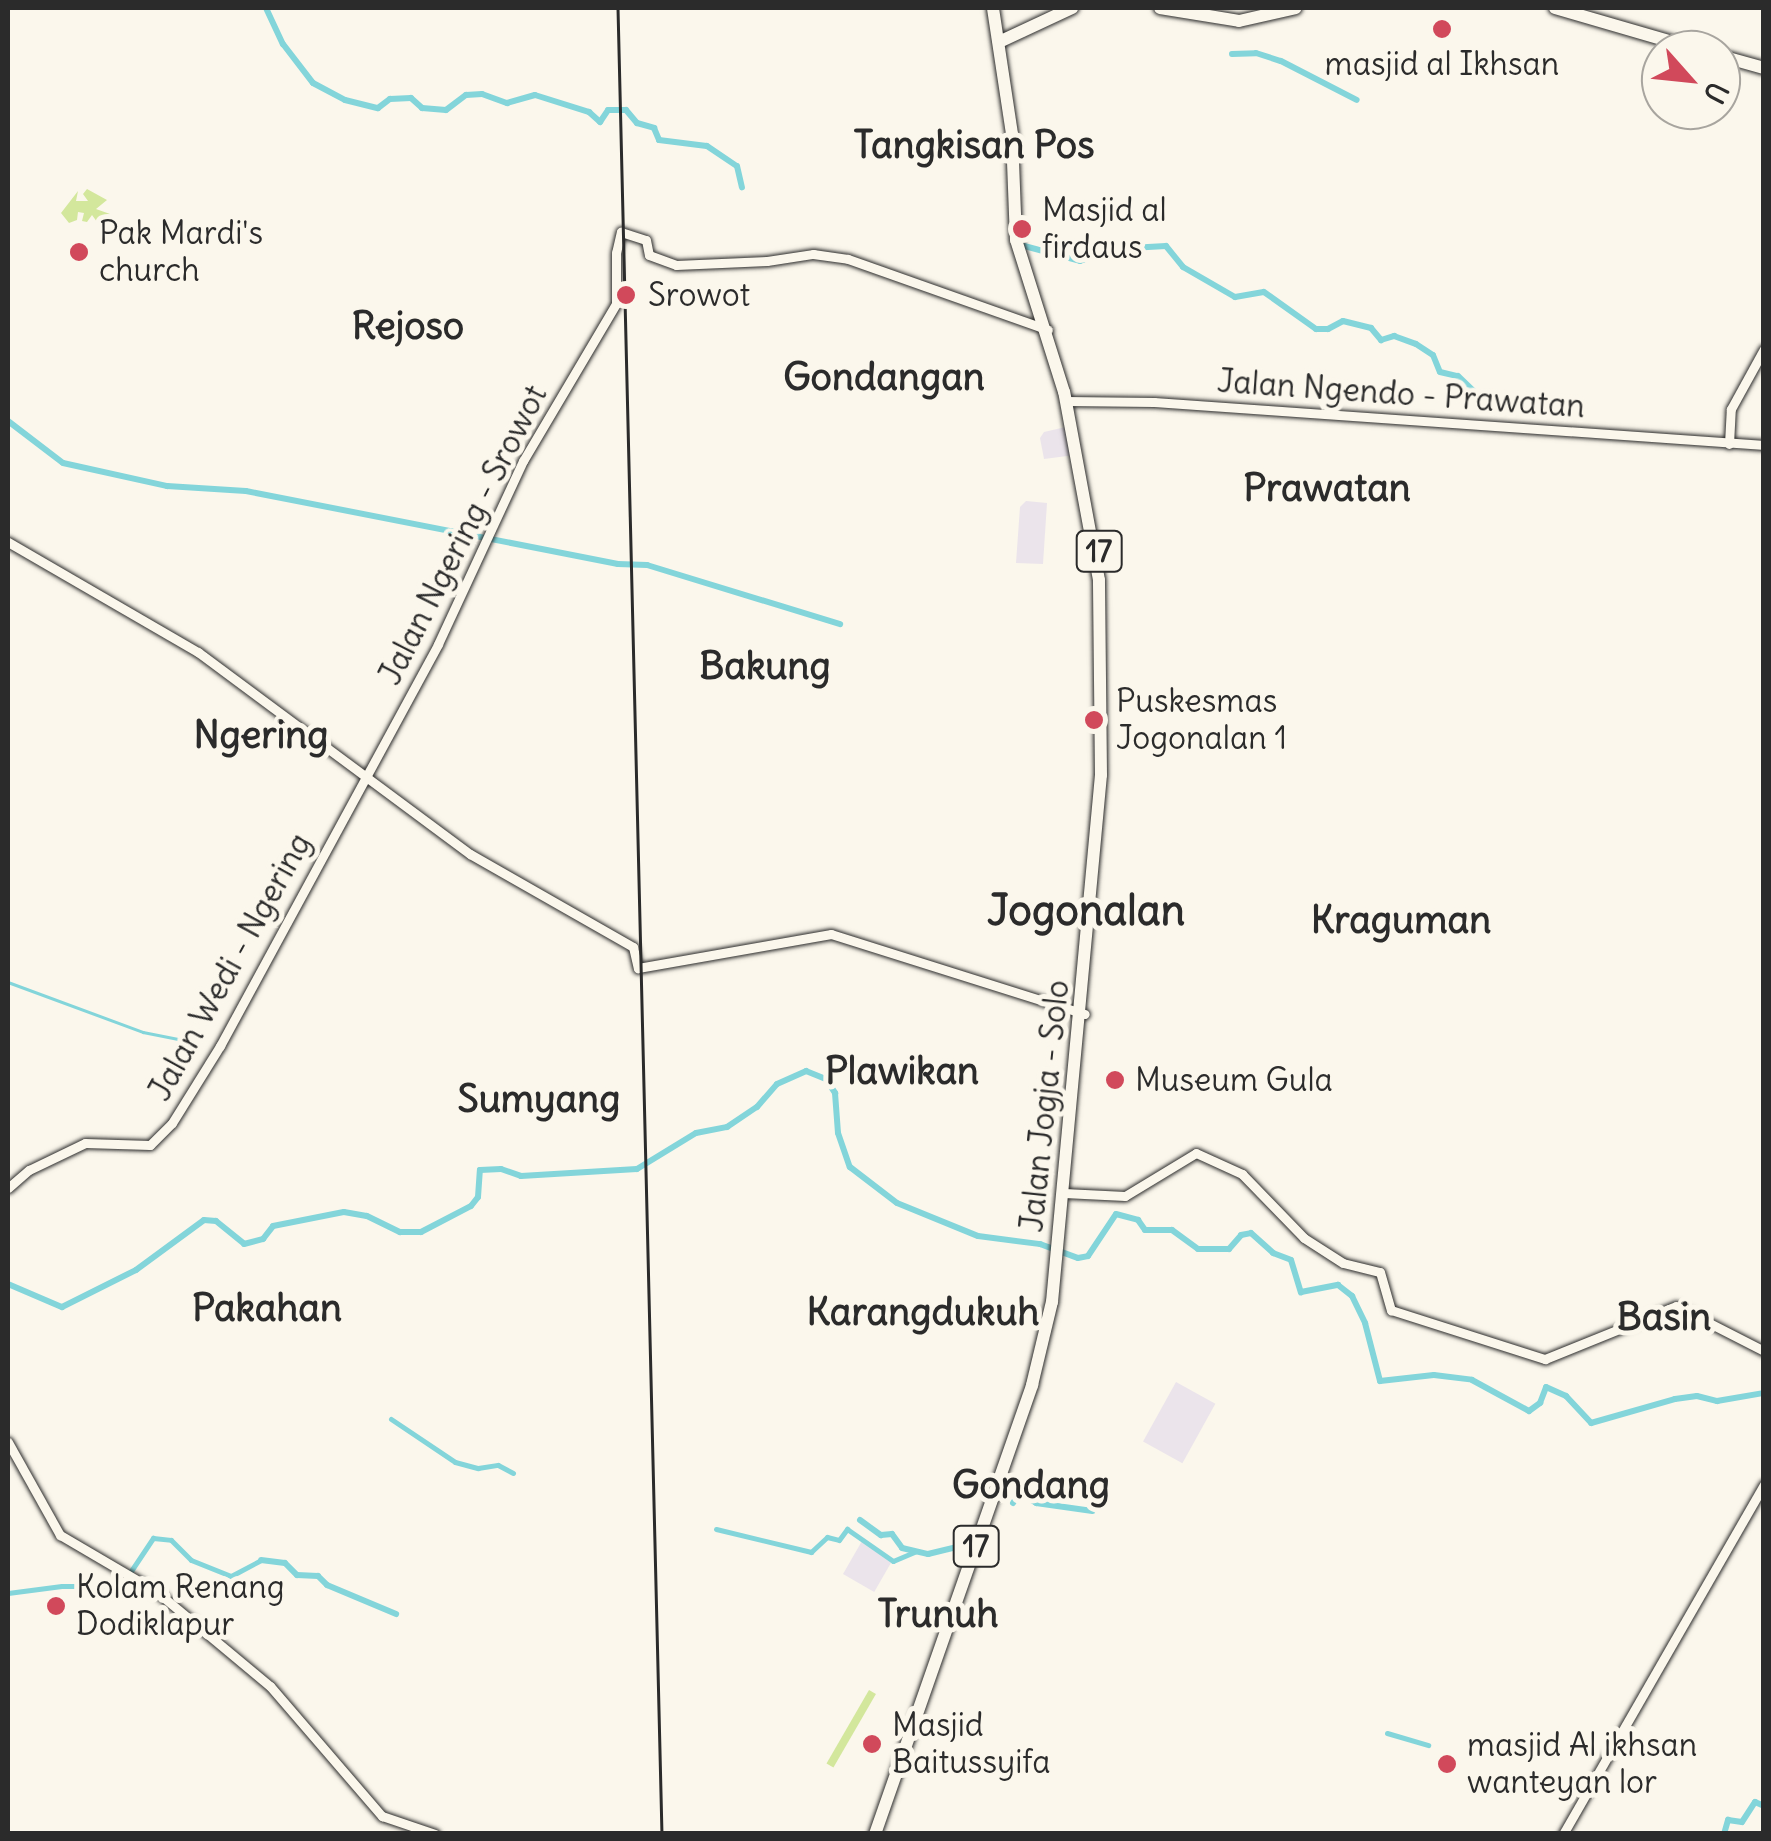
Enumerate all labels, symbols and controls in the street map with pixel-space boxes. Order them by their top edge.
marker: masjid al Ikhsan [1431,18,1453,40]
north arrow [1641,30,1741,130]
place label: masjid al Ikhsan [1325,45,1559,83]
text: U [1696,76,1736,109]
district label: Tangkisan Pos [854,122,1094,168]
place label: Masjid al firdaus [1042,192,1167,267]
place label: Pak Mardi's church [99,215,263,290]
marker: Masjid al firdaus [1011,218,1033,240]
marker: Pak Mardi's church [68,241,90,263]
place label: Srowot [648,276,750,314]
marker: Srowot [613,282,639,308]
district label: Rejoso [352,303,464,349]
district label: Gondangan [783,354,985,400]
street label: Jalan Ngendo - Prawatan [1216,362,1586,426]
street label: Jalan Ngering - Srowot [371,379,555,691]
district label: Prawatan [1243,465,1411,511]
road number: 17 [1074,526,1124,576]
district label: Bakung [699,643,831,689]
place label: Puskesmas Jogonalan 1 [1116,683,1287,758]
marker: Puskesmas Jogonalan 1 [1081,707,1107,733]
district label: Ngering [194,712,328,758]
street label: Jalan Wedi - Ngering [141,827,319,1107]
district label: Jogonalan [987,885,1185,935]
district label: Kraguman [1311,897,1491,943]
street label: Jalan Jogja - Solo [1013,978,1077,1234]
district label: Plawikan [825,1048,979,1094]
place label: Museum Gula [1135,1061,1333,1099]
marker: Museum Gula [1104,1069,1126,1091]
district label: Sumyang [458,1076,620,1122]
district label: Pakahan [192,1285,342,1331]
district label: Karangdukuh [807,1289,1039,1335]
district label: Basin [1617,1294,1711,1340]
district label: Gondang [952,1462,1110,1508]
road number: 17 [951,1521,1001,1571]
place label: Kolam Renang Dodiklapur [76,1569,285,1644]
district label: Trunuh [878,1591,998,1637]
marker: Kolam Renang Dodiklapur [45,1595,67,1617]
place label: Masjid Baitussyifa [892,1707,1051,1782]
place label: masjid Al ikhsan wanteyan lor [1467,1727,1697,1802]
marker: Masjid Baitussyifa [861,1733,883,1755]
marker: masjid Al ikhsan wanteyan lor [1436,1753,1458,1775]

